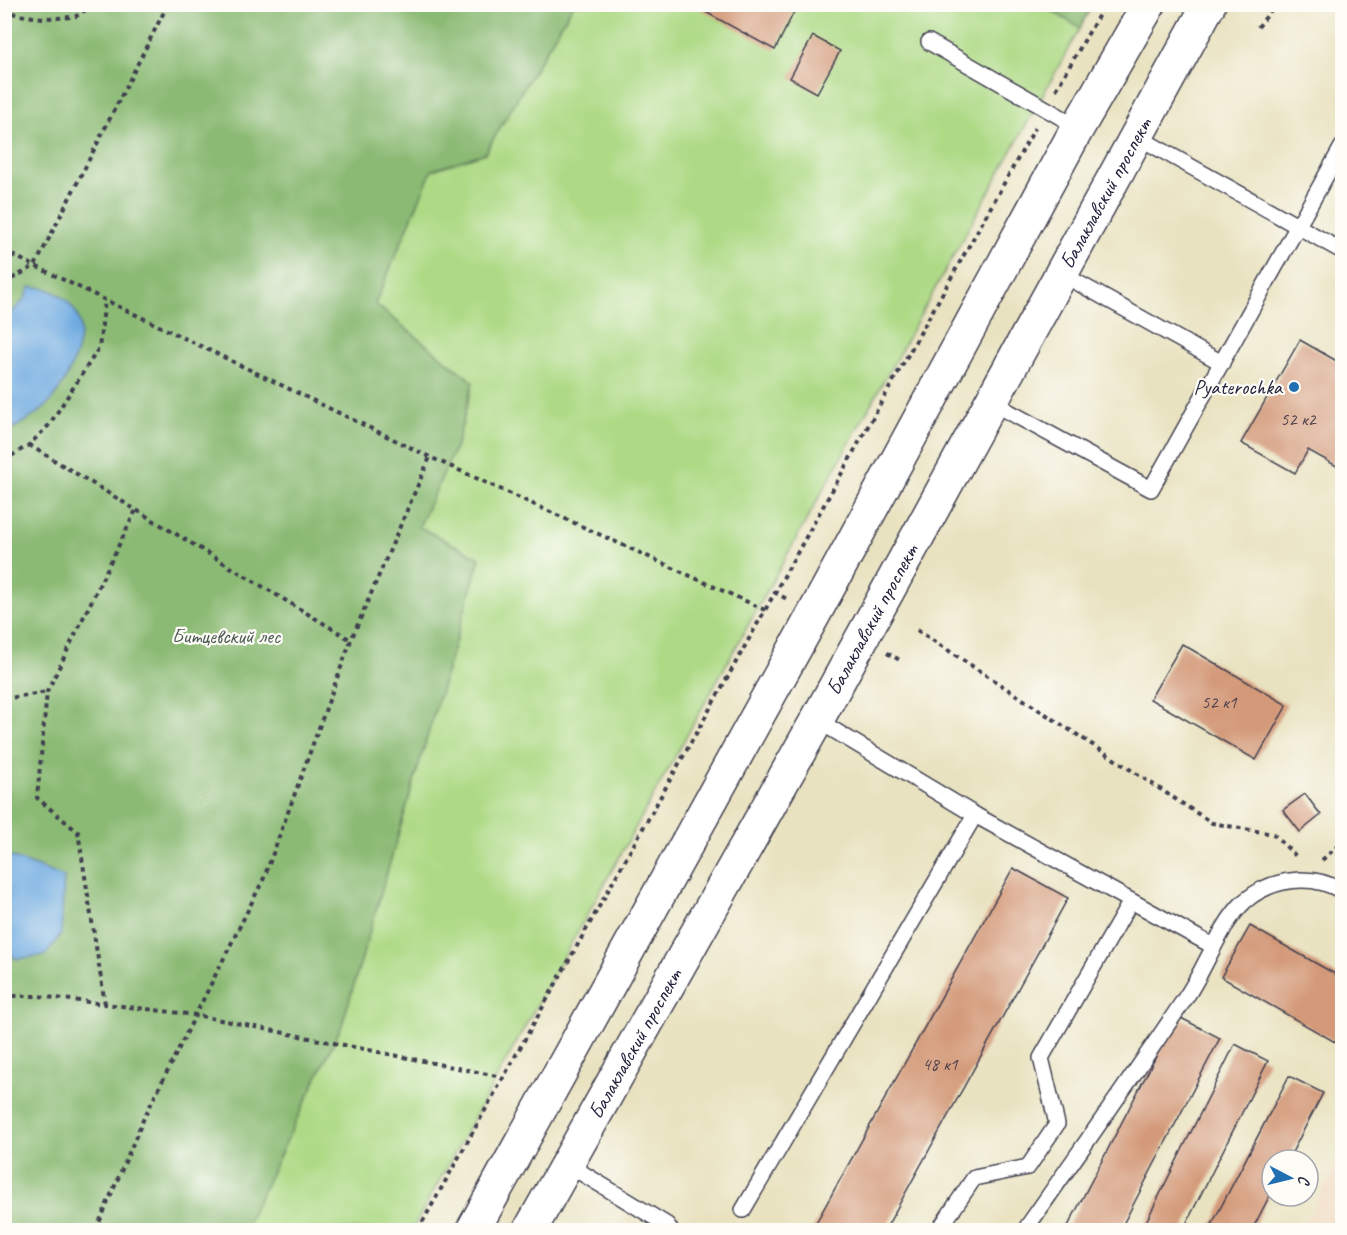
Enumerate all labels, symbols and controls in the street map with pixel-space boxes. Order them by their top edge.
street label: Балаклавский проспект [1054,112,1158,273]
place label: Pyaterochka [1194,374,1284,400]
marker: Pyaterochka [1287,380,1301,394]
house number: 52 к2 [1280,408,1318,430]
street label: Балаклавский проспект [820,538,925,699]
park label: Битцевский лес [172,623,282,649]
house number: 52 к1 [1201,691,1238,713]
street label: Балаклавский проспект [582,963,688,1123]
house number: 48 к1 [922,1053,959,1075]
north arrow [1260,1148,1320,1208]
text: С [1293,1175,1314,1187]

